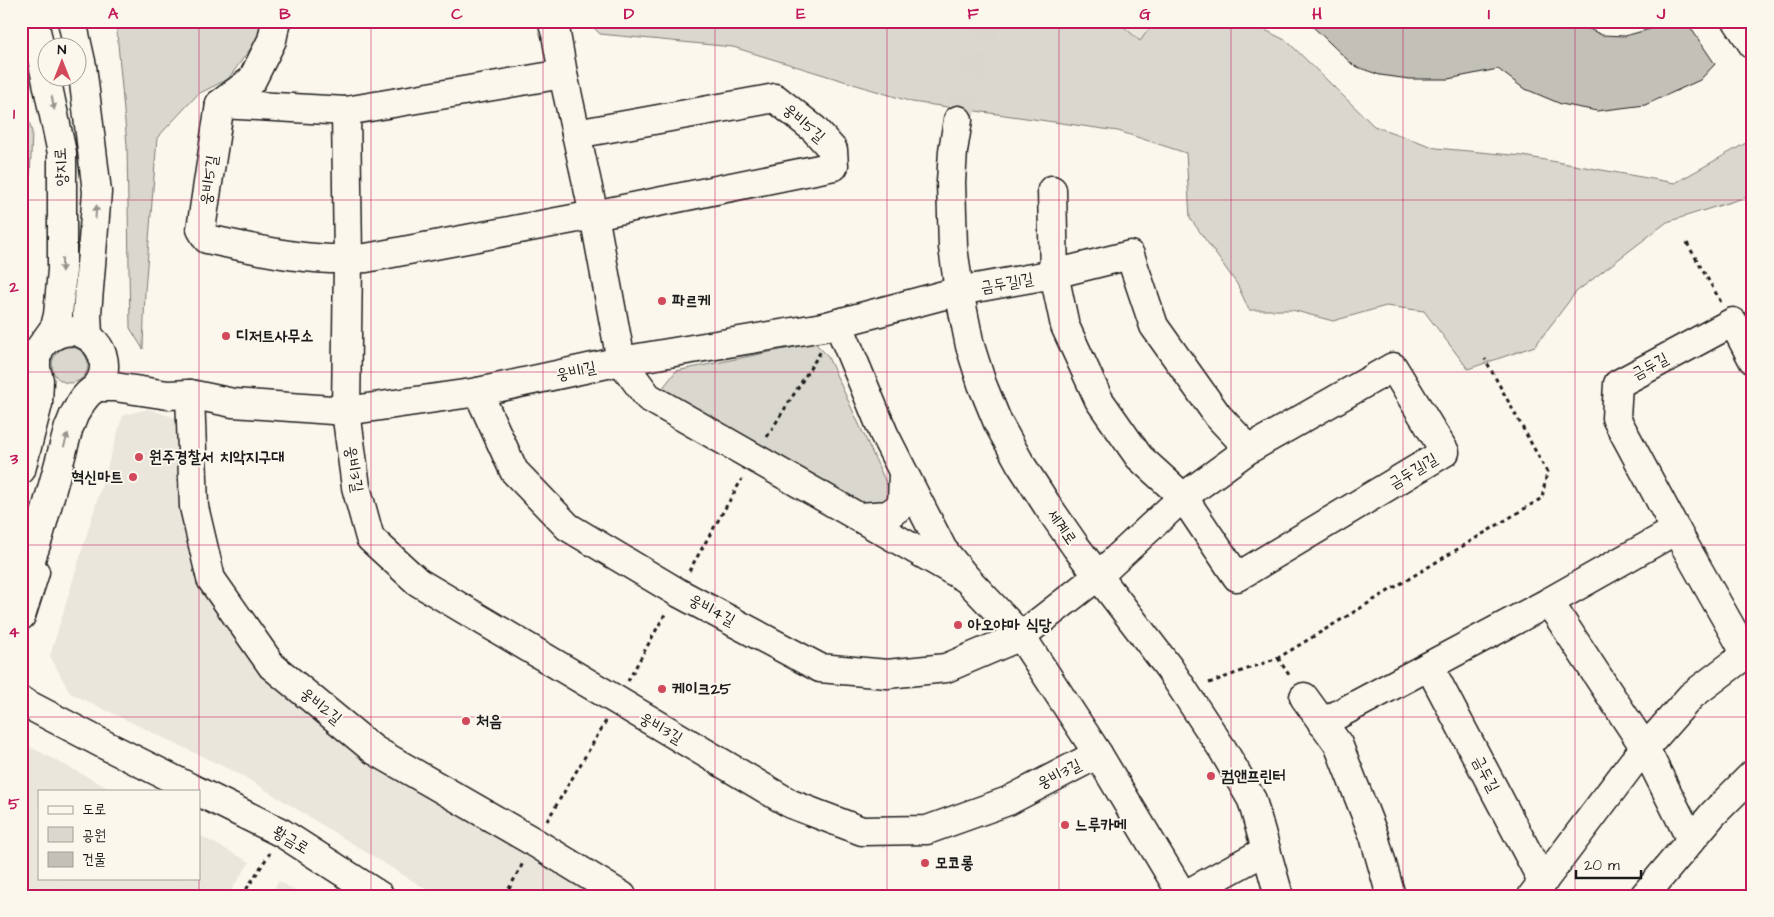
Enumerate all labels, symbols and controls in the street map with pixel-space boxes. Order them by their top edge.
text: A [108,3,119,25]
text: B [279,3,291,25]
text: C [451,3,463,25]
text: D [624,3,635,25]
text: E [796,3,806,25]
text: F [967,3,979,25]
text: G [1139,3,1151,25]
text: H [1312,3,1322,25]
text: I [1488,3,1490,25]
text: J [1656,3,1666,25]
north arrow [38,38,88,88]
text: N [58,40,67,60]
one-way arrow [49,95,57,111]
street label: 웅비5길 [778,98,830,148]
text: 1 [13,103,16,125]
street label: 양지로 [49,147,73,187]
street label: 웅비5길 [195,154,223,206]
one-way arrow [92,203,100,219]
one-way arrow [58,257,66,273]
street label: 금두길1길 [979,267,1035,298]
text: 2 [8,276,19,298]
place label: 파르케 [672,290,711,312]
marker: 파르케 [656,295,668,307]
place label: 디저트사무소 [236,325,313,347]
marker: 디저트사무소 [220,330,232,342]
street label: 금두길 [1628,347,1672,385]
street label: 웅비1길 [554,356,598,386]
one-way arrow [62,433,70,448]
street label: 웅비3길 [339,444,369,494]
place label: 원주경찰서 치악지구대 [149,446,284,468]
text: 3 [9,448,19,470]
street label: 금두길1길 [1384,448,1442,494]
marker: 원주경찰서 치악지구대 [133,451,145,463]
place label: 혁신마트 [72,466,123,488]
marker: 혁신마트 [127,471,139,483]
street label: 세계로 [1042,505,1082,549]
street label: 웅비4길 [685,589,739,631]
place label: 아오야마 식당 [967,614,1052,636]
marker: 아오야마 식당 [952,619,964,631]
text: 4 [9,621,20,643]
place label: 케이크25 [672,678,732,700]
street label: 웅비2길 [296,682,347,730]
marker: 케이크25 [656,683,668,695]
street label: 웅비3길 [635,707,687,749]
place label: 처음 [476,710,502,732]
marker: 처음 [460,715,472,727]
street label: 금두길 [1467,752,1505,796]
street label: 웅비3길 [1033,754,1085,794]
place label: 컴앤프린터 [1221,765,1286,787]
marker: 컴앤프린터 [1205,770,1217,782]
legend [38,790,200,880]
text: 5 [8,793,20,815]
text: 도로 [82,799,106,820]
place label: 느루카메 [1075,814,1127,836]
marker: 느루카메 [1059,819,1071,831]
street label: 황금로 [269,821,313,859]
text: 공원 [82,825,106,846]
scale bar [1576,847,1642,879]
text: 건물 [82,849,106,870]
place label: 모코롱 [935,852,974,874]
text: 20 m [1584,855,1620,876]
marker: 모코롱 [919,857,931,869]

